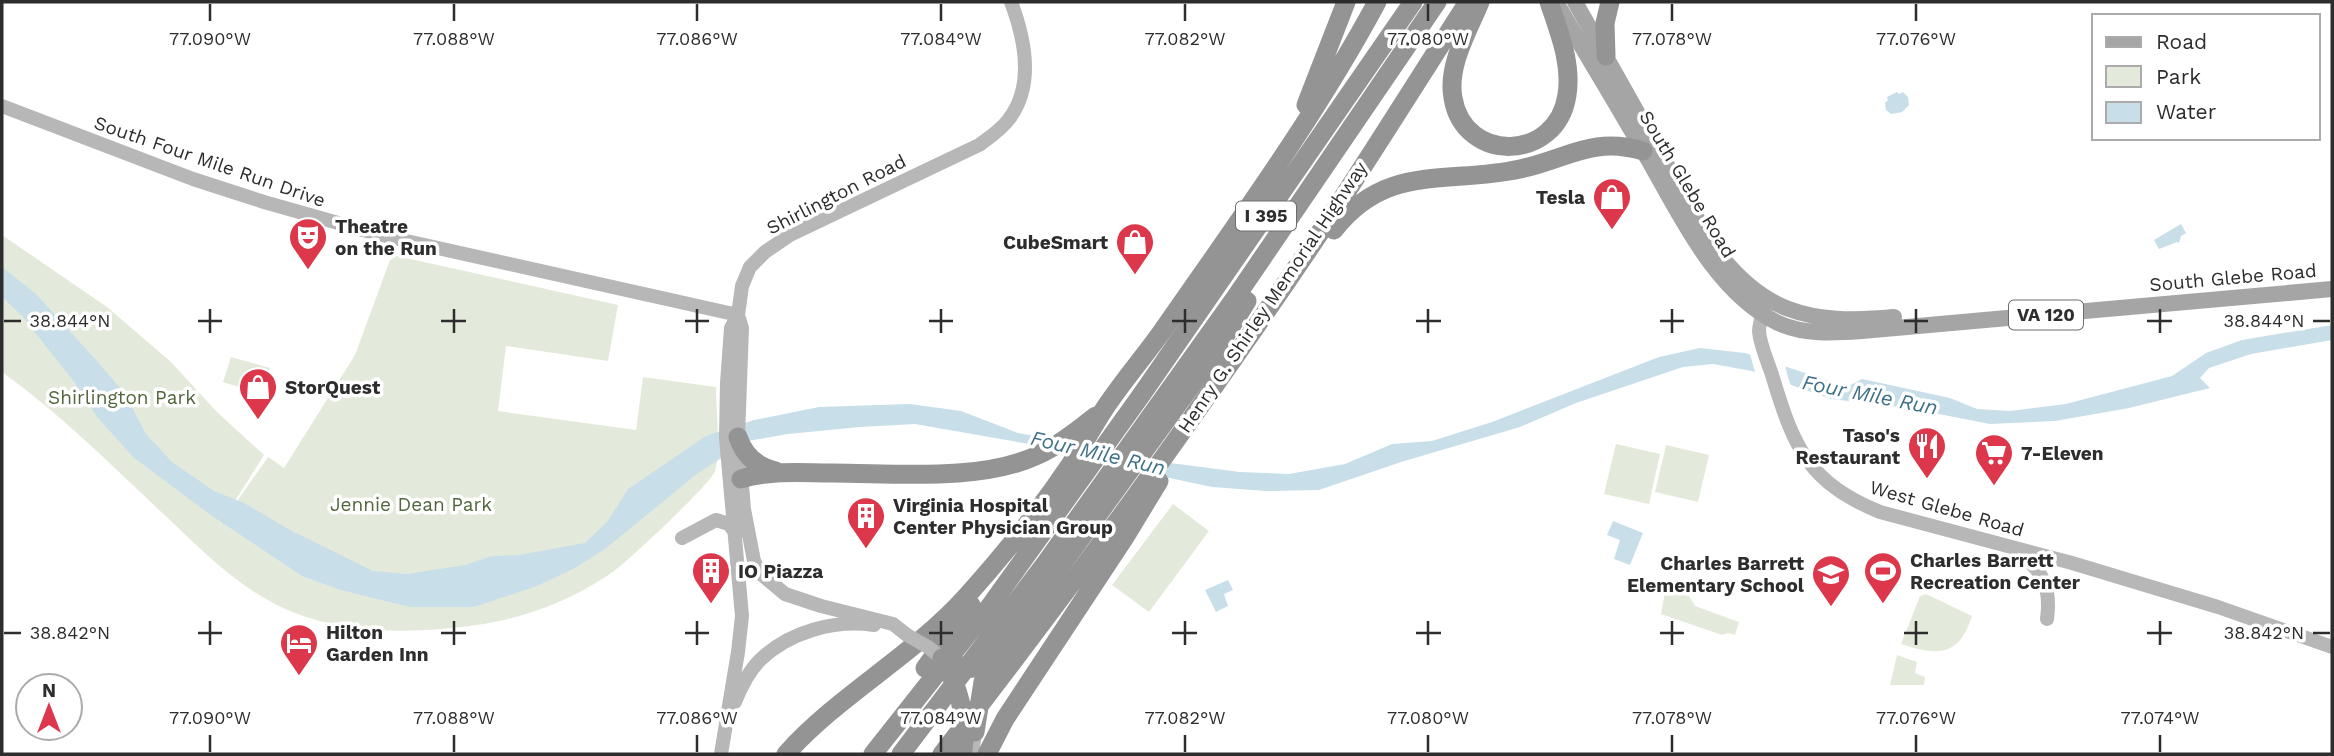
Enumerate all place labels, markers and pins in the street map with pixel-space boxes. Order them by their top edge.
shop icon: Tesla [1591,176,1633,231]
place label: Tesla [1536,186,1585,209]
place label: Theatre on the Run [335,215,437,260]
theatre icon: Theatre on the Run [287,216,329,271]
shop icon: CubeSmart [1114,221,1156,276]
place label: CubeSmart [1003,231,1109,254]
shop icon: StorQuest [237,366,279,421]
place label: StorQuest [285,376,381,399]
place label: Taso's Restaurant [1796,424,1901,469]
restaurant icon: Taso's Restaurant [1906,425,1948,480]
supermarket icon: 7-Eleven [1973,432,2015,487]
place label: 7-Eleven [2021,442,2104,465]
place label: Virginia Hospital Center Physician Group [893,494,1113,539]
building icon: Virginia Hospital Center Physician Group [845,495,887,550]
place label: Charles Barrett Recreation Center [1910,549,2081,594]
building icon: IO Piazza [690,550,732,605]
sports icon: Charles Barrett Recreation Center [1862,550,1904,605]
place label: Charles Barrett Elementary School [1627,552,1805,597]
school or university icon: Charles Barrett Elementary School [1810,553,1852,608]
place label: IO Piazza [738,560,823,583]
place label: Hilton Garden Inn [326,621,428,666]
hotel icon: Hilton Garden Inn [278,622,320,677]

